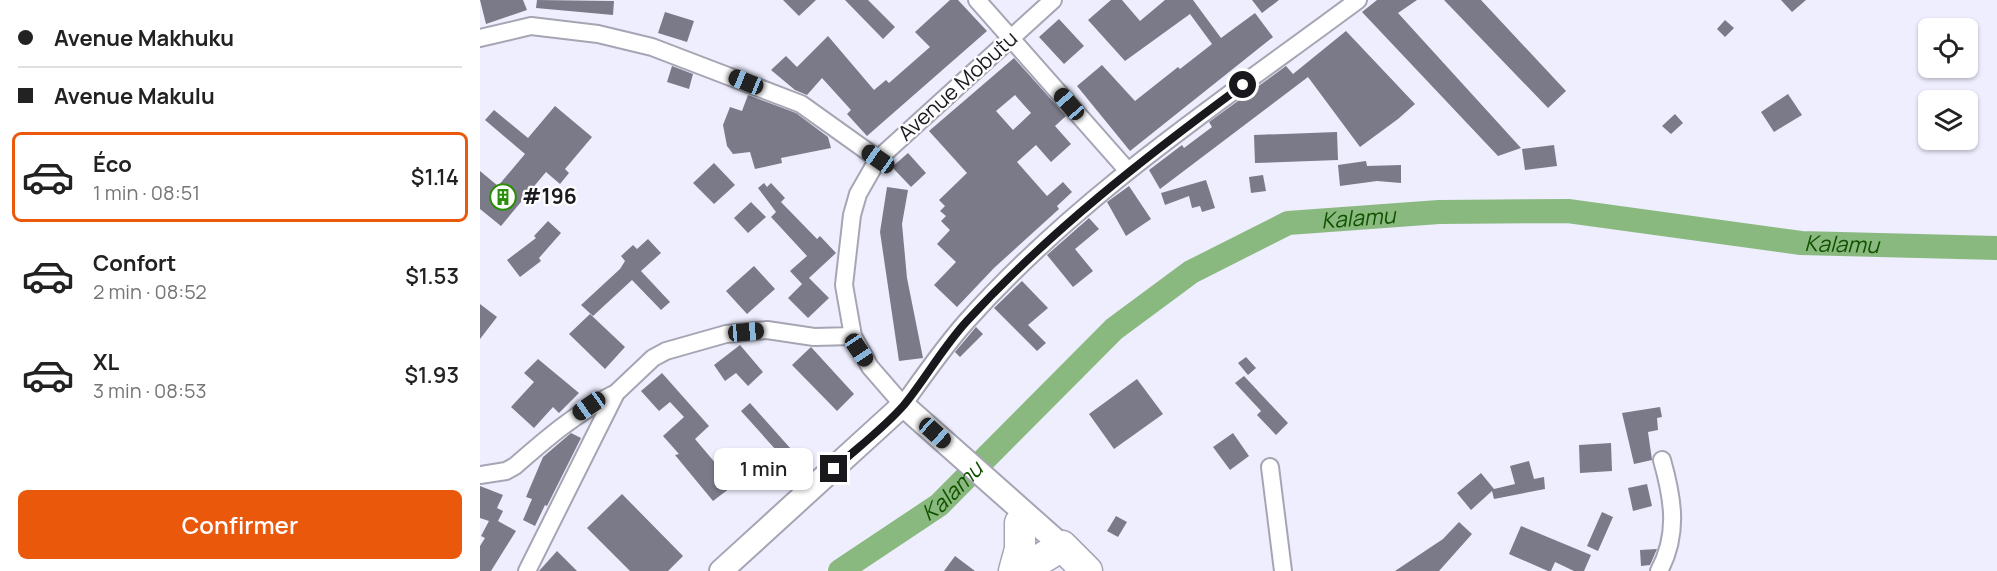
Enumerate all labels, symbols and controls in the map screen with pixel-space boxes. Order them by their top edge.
map controls [1918,18,1978,150]
button: locate [1918,18,1978,78]
text: Avenue Makhuku [54,23,234,53]
street label: Avenue Mobutu [891,24,1023,147]
car [726,67,766,97]
route start [1229,71,1256,98]
text: Avenue Makulu [54,81,215,111]
car [1050,85,1088,123]
button: layers [1918,90,1978,150]
car [858,141,898,177]
text: Éco [93,149,132,179]
icon: car [21,150,75,204]
text: $1.14 [411,162,459,192]
text: 1 min · 08:51 [93,179,200,206]
building icon: #196 [488,182,518,212]
place label: #196 [522,182,577,210]
water label: Kalamu [1320,200,1398,236]
water label: Kalamu [1804,228,1881,260]
text: Confort [93,248,176,278]
icon: car [21,249,75,303]
text: $1.53 [405,261,459,291]
text: 2 min · 08:52 [93,278,207,305]
car [727,321,765,343]
car [841,330,877,370]
text: XL [93,347,119,377]
icon: car [21,348,75,402]
text: $1.93 [405,360,459,390]
text: 3 min · 08:53 [93,377,207,404]
car [569,388,609,424]
car [916,414,954,452]
callout: 1 min [714,448,813,490]
water label: Kalamu [916,453,991,528]
text: 1 min [740,455,787,482]
route end [820,455,847,482]
button: Confirmer [18,490,462,559]

